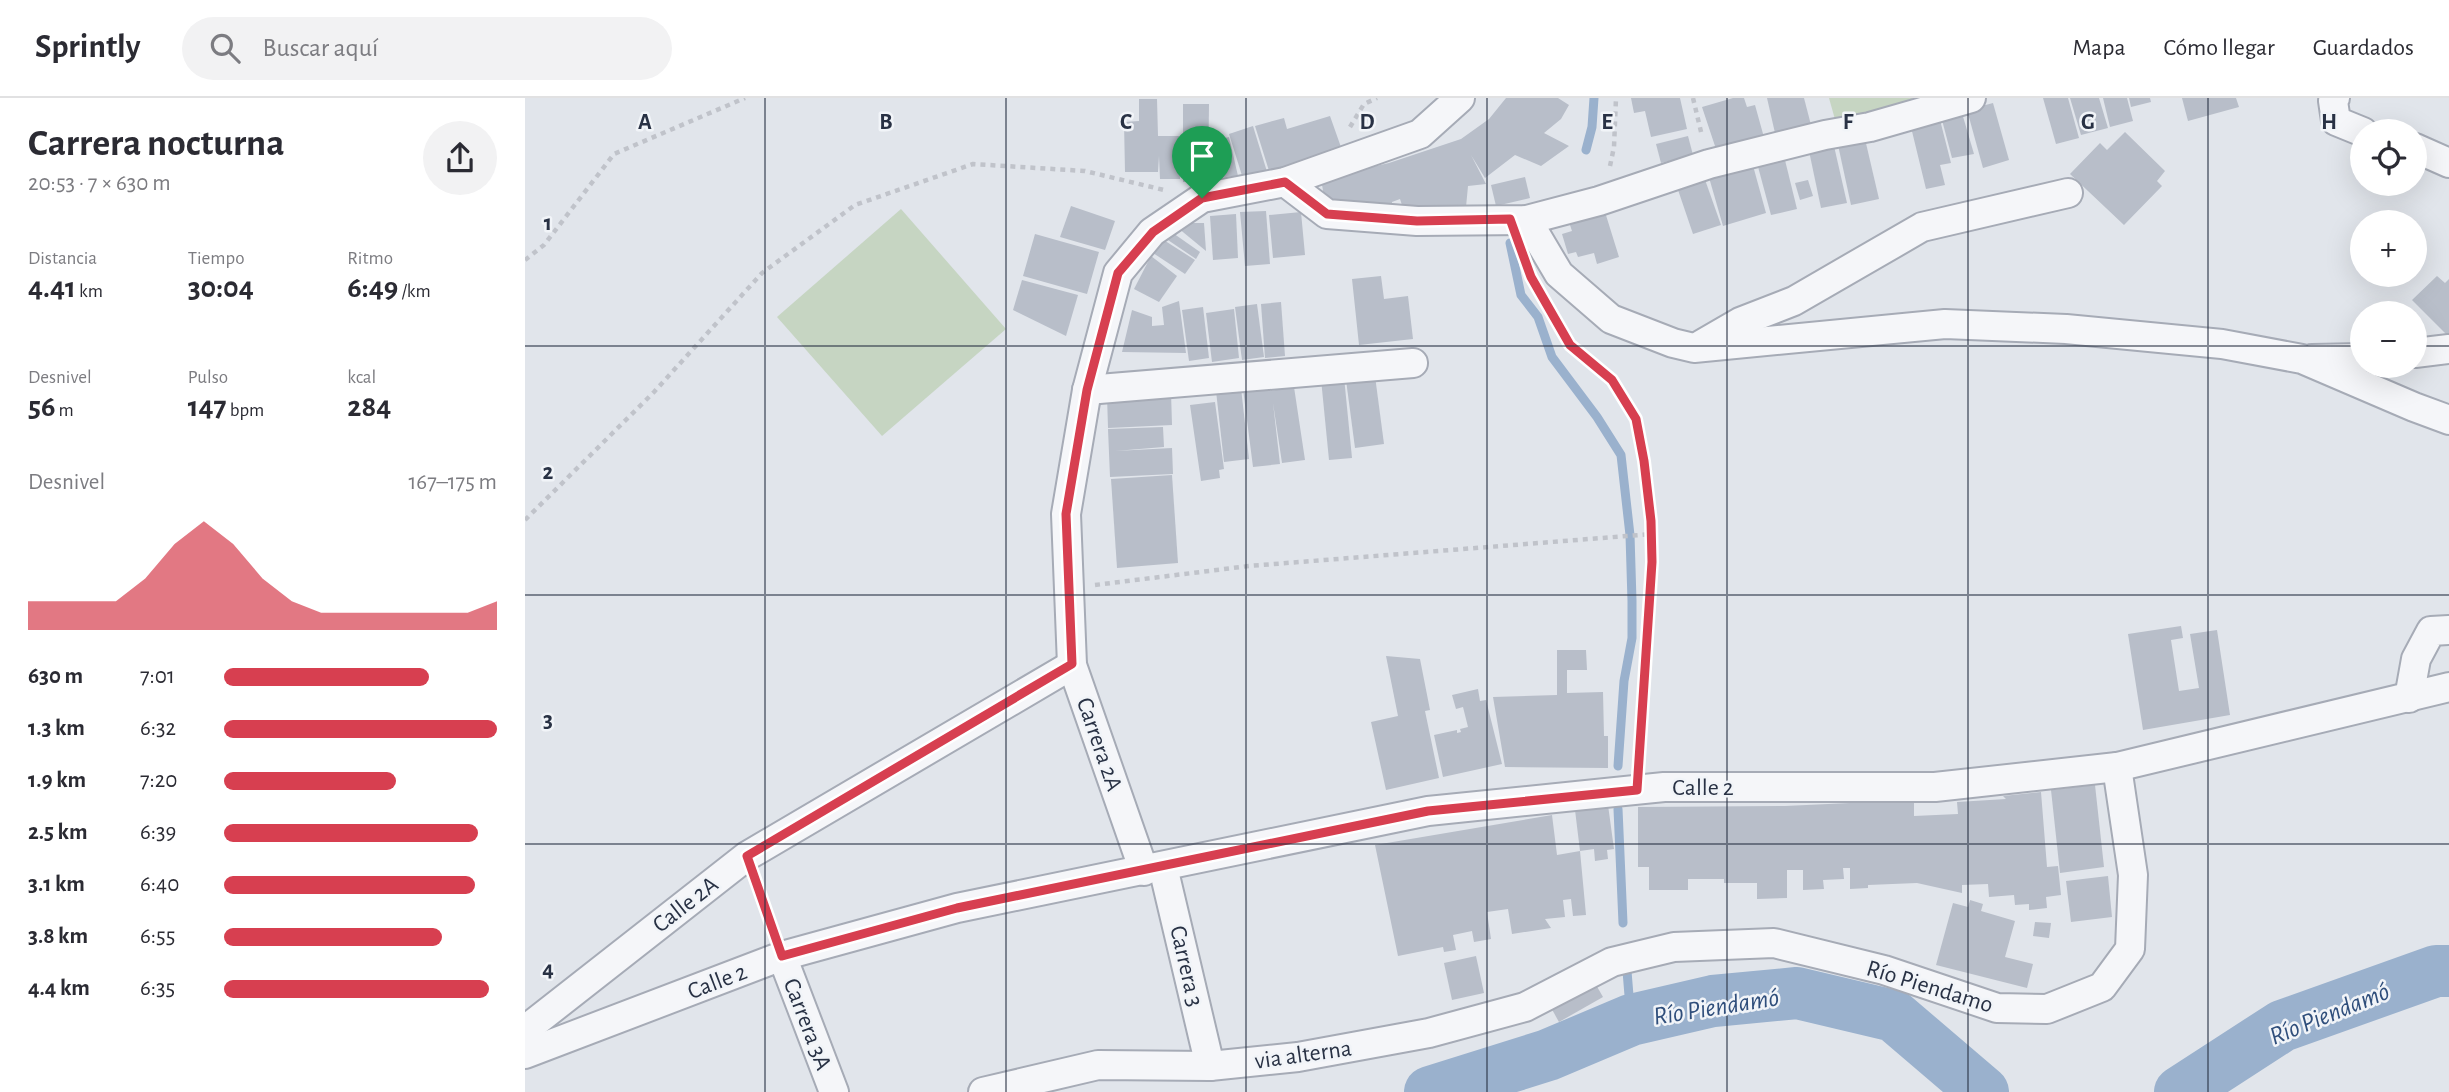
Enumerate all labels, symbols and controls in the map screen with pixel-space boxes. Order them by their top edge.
search box [182,17,672,80]
icon: search [206,29,244,67]
text: Sprintly [35,31,140,64]
text: Buscar aquí [262,35,378,61]
text: Mapa [2072,36,2126,60]
text: Cómo llegar [2164,36,2275,60]
text: Guardados [2313,36,2414,60]
text: A [638,111,652,134]
text: B [879,111,893,134]
text: C [1120,111,1132,134]
text: D [1359,111,1375,134]
text: E [1601,111,1613,134]
text: F [1843,111,1854,134]
text: G [2081,111,2095,134]
text: H [2321,111,2337,134]
map controls [2350,119,2427,378]
button: locate [2350,119,2427,196]
button: share [423,121,497,195]
text: Carrera nocturna [28,125,285,163]
pin [1172,126,1232,198]
icon: arrive [1183,137,1221,175]
text: 20:53 · 7 × 630 m [28,172,171,195]
button: + [2350,210,2427,287]
text: 1 [544,212,552,235]
text: Distancia [28,249,97,268]
text: Tiempo [188,249,245,268]
text: Ritmo [347,249,393,268]
text: 4.41 [28,273,76,303]
text: 30:04 [188,273,254,303]
text: 6:49 [347,273,398,303]
text: km [76,282,103,301]
text: /km [398,282,431,301]
button: − [2350,301,2427,378]
text: Desnivel [28,368,92,387]
text: Pulso [188,368,228,387]
text: kcal [347,368,376,387]
text: 56 [28,392,55,422]
text: 147 [188,392,227,422]
text: 284 [347,392,391,422]
text: m [55,401,74,420]
text: bpm [227,401,264,420]
text: 2 [543,461,554,484]
text: Desnivel [28,471,105,494]
text: 167–175 m [408,471,497,494]
text: 630 m [28,665,83,688]
text: 7:01 [140,665,175,688]
street label: Carrera 2A [1072,694,1126,794]
text: 3 [543,709,553,732]
text: 1.3 km [28,717,85,740]
text: 6:32 [140,717,176,740]
text: 1.9 km [28,769,86,792]
text: 7:20 [140,769,177,792]
street label: Calle 2 [1672,776,1734,800]
text: 2.5 km [28,821,87,844]
text: 6:39 [140,821,176,844]
street label: Calle 2A [649,872,723,937]
text: 3.1 km [28,873,85,896]
text: 6:40 [140,873,179,896]
street label: Carrera 3 [1165,923,1207,1009]
text: 3.8 km [28,925,88,948]
text: 6:55 [140,925,175,948]
street label: Río Piendamo [1864,956,1996,1018]
text: 4 [542,958,554,981]
street label: Calle 2 [684,960,750,1004]
street label: Carrera 3A [779,975,836,1074]
text: 4.4 km [28,977,90,1000]
text: 6:35 [140,977,175,1000]
water label: Río Piendamó [2266,978,2393,1050]
water label: Río Piendamó [1652,984,1781,1030]
street label: via alterna [1253,1036,1353,1074]

